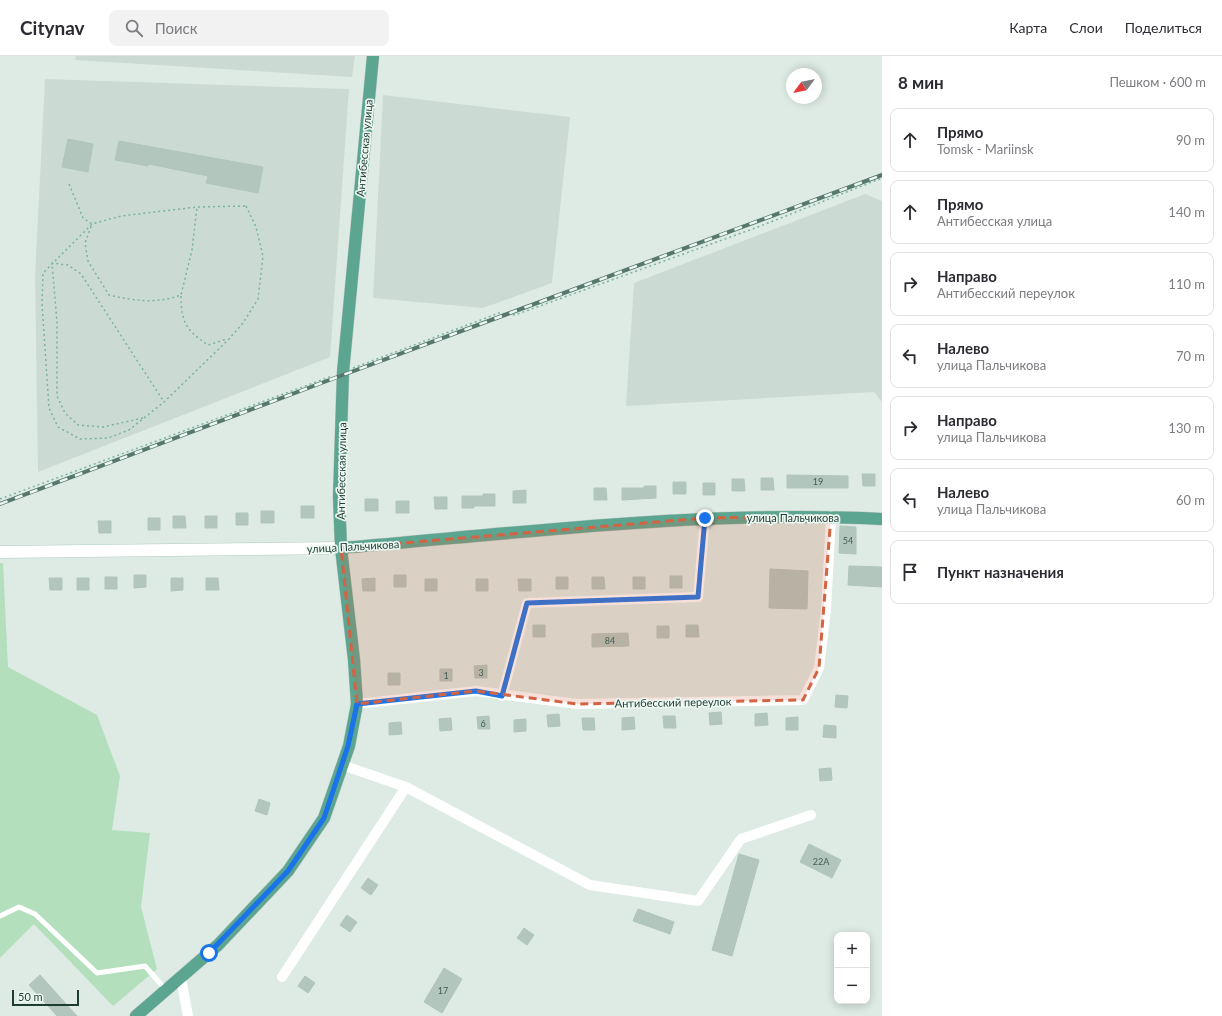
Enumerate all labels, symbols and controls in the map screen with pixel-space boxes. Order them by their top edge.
search box [109,10,389,46]
text: Citynav [20,16,85,39]
icon: search [123,17,145,39]
text: Поиск [155,19,198,37]
text: Карта [1009,19,1047,36]
text: Слои [1069,19,1103,36]
text: Поделиться [1125,19,1202,36]
north arrow [786,68,822,104]
text: 8 мин [898,72,944,93]
text: Пешком · 600 m [1109,74,1206,90]
street label: Антибесская улица [353,99,375,197]
text: Прямо [937,123,983,141]
icon: ahead [899,129,921,151]
text: 90 m [1176,132,1205,148]
text: Tomsk - Mariinsk [937,141,1034,157]
text: Прямо [937,195,983,213]
icon: ahead [899,201,921,223]
text: 140 m [1168,204,1205,220]
text: Антибесская улица [937,213,1052,229]
text: Направо [937,267,997,285]
icon: right [899,273,921,295]
text: 110 m [1168,276,1205,292]
text: Антибесский переулок [937,285,1075,301]
text: Налево [937,339,989,357]
icon: left [899,345,921,367]
text: 70 m [1176,348,1205,364]
text: улица Пальчикова [937,357,1046,373]
text: Направо [937,411,997,429]
icon: right [899,417,921,439]
text: 130 m [1168,420,1205,436]
street label: Антибесская улица [334,422,348,520]
text: улица Пальчикова [937,429,1046,445]
house number: 19 [813,476,823,487]
text: Налево [937,483,989,501]
icon: left [899,489,921,511]
text: 60 m [1176,492,1205,508]
text: улица Пальчикова [937,501,1046,517]
route end [696,509,714,527]
street label: улица Пальчикова [747,511,839,524]
house number: 54 [843,535,853,546]
street label: улица Пальчикова [307,537,399,555]
icon: arrive [899,561,921,583]
text: Пункт назначения [937,563,1064,581]
house number: 84 [605,635,615,646]
house number: 3 [478,667,484,678]
house number: 1 [443,670,449,681]
street label: Антибесский переулок [615,694,732,710]
house number: 6 [480,718,486,729]
house number: 22А [813,856,830,867]
map controls [834,932,870,1004]
button: + [834,932,870,968]
route start [200,944,218,962]
button: − [834,968,870,1004]
house number: 17 [438,985,448,996]
scale bar [12,988,79,1007]
text: 50 m [18,990,43,1003]

